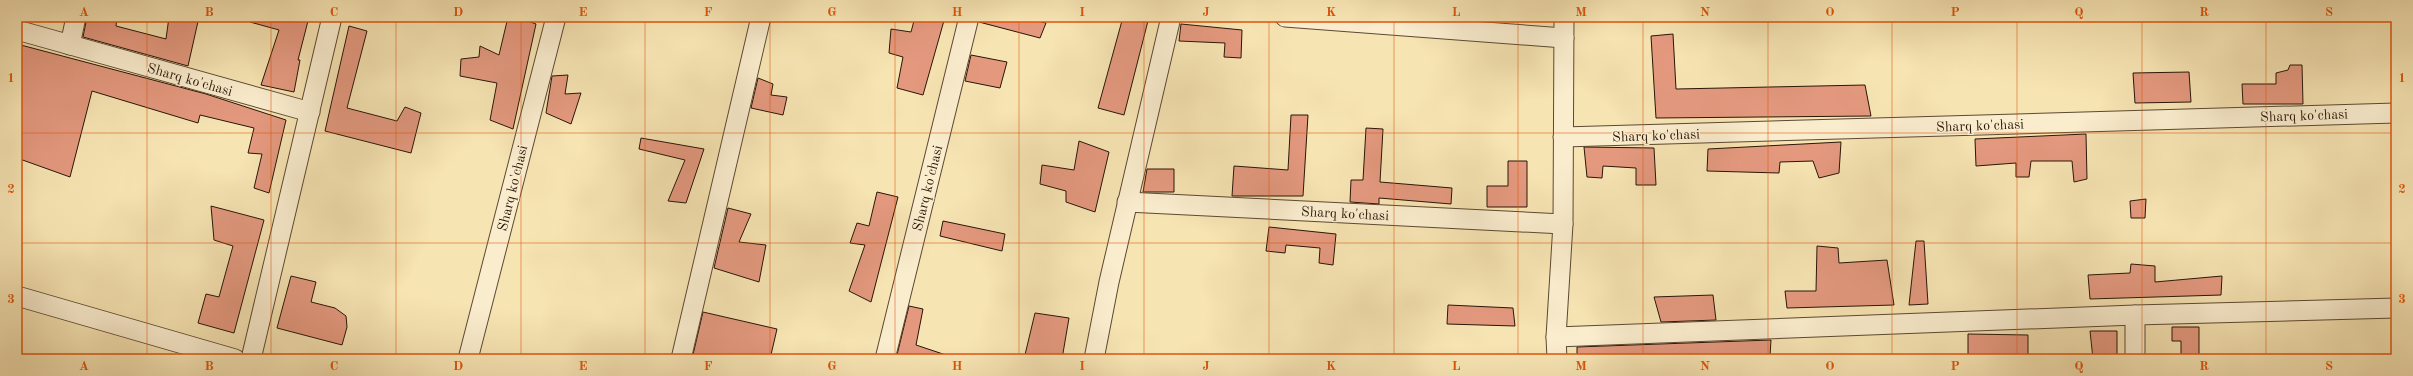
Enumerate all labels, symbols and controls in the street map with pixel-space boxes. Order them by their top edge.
text: A [79,6,89,19]
text: B [204,6,214,19]
text: C [330,6,338,19]
text: D [453,6,463,19]
text: E [579,6,588,19]
text: F [704,6,713,19]
text: G [827,6,837,19]
text: H [952,6,963,19]
text: I [1079,6,1085,19]
text: J [1202,6,1210,19]
text: K [1326,6,1336,19]
text: L [1452,6,1461,19]
text: M [1575,6,1587,19]
text: N [1700,6,1710,19]
text: O [1825,6,1835,19]
text: P [1950,6,1960,19]
text: Q [2074,6,2084,19]
text: R [2199,6,2209,19]
text: S [2325,6,2333,19]
street label: Sharq ko'chasi [146,61,234,99]
text: 1 [7,72,15,85]
text: 1 [2398,72,2406,85]
street label: Sharq ko'chasi [2260,107,2348,125]
street label: Sharq ko'chasi [1936,117,2024,135]
street label: Sharq ko'chasi [1612,127,1700,145]
street label: Sharq ko'chasi [496,144,530,233]
street label: Sharq ko'chasi [911,144,945,233]
text: 2 [7,183,15,196]
text: 2 [2398,183,2406,196]
street label: Sharq ko'chasi [1301,205,1389,223]
text: 3 [7,293,15,306]
text: 3 [2398,293,2406,306]
text: A [79,360,89,373]
text: B [204,360,214,373]
text: C [330,360,338,373]
text: D [453,360,463,373]
text: E [579,360,588,373]
text: F [704,360,713,373]
text: G [827,360,837,373]
text: H [952,360,963,373]
text: I [1079,360,1085,373]
text: J [1202,360,1210,373]
text: K [1326,360,1336,373]
text: L [1452,360,1461,373]
text: M [1575,360,1587,373]
text: N [1700,360,1710,373]
text: O [1825,360,1835,373]
text: P [1950,360,1960,373]
text: Q [2074,360,2084,373]
text: R [2199,360,2209,373]
text: S [2325,360,2333,373]

